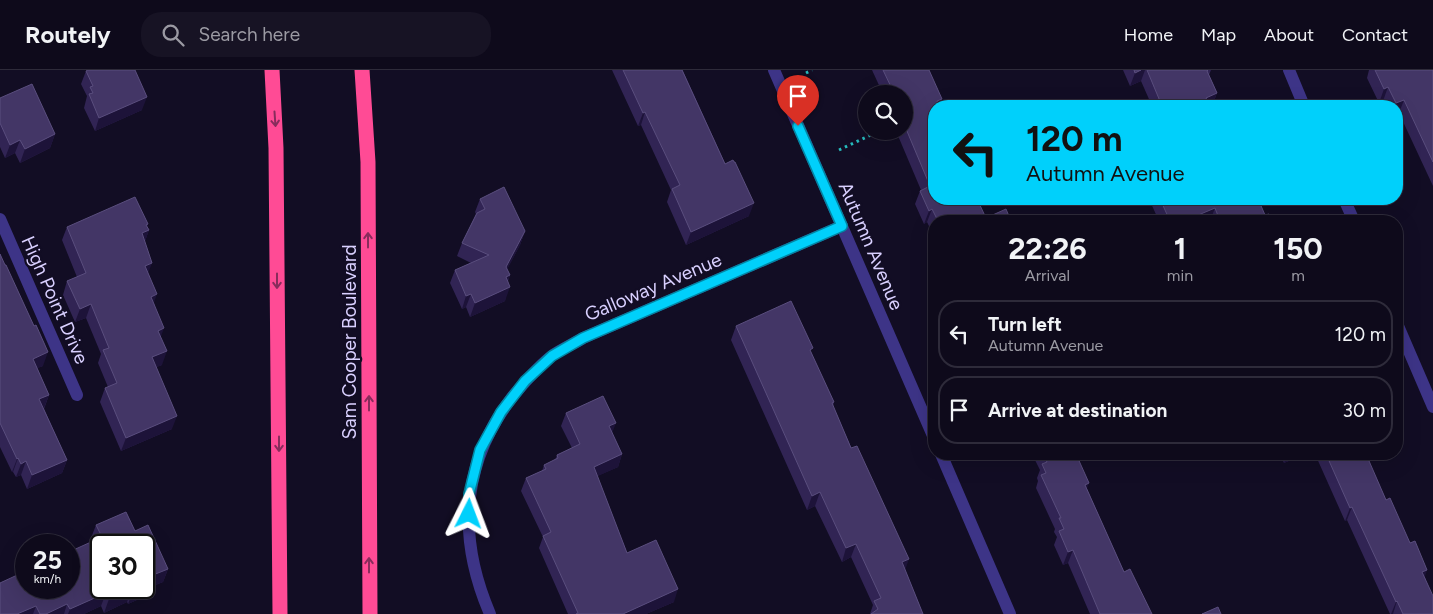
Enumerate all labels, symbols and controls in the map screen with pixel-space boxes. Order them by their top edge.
search box [141,12,491,57]
text: Routely [25,20,111,49]
icon: search [159,21,187,49]
text: Search here [199,23,300,46]
text: Home [1124,24,1173,46]
text: Map [1201,24,1236,46]
text: About [1264,24,1314,46]
text: Contact [1342,24,1408,46]
pin [777,75,819,126]
icon: arrive [784,82,812,110]
map controls [858,85,913,140]
button: search [858,85,913,140]
one-way arrow [270,110,279,126]
text: 120 m [1026,118,1123,160]
icon: left [943,120,1008,185]
text: Autumn Avenue [1026,160,1185,187]
street label: Autumn Avenue [834,178,908,314]
text: 22:26 [1008,230,1087,267]
text: 1 [1174,230,1186,267]
text: 150 [1273,230,1323,267]
street label: High Point Drive [16,232,94,368]
one-way arrow [363,233,373,249]
street label: Sam Cooper Boulevard [338,244,361,440]
street label: Galloway Avenue [581,248,725,326]
text: Arrival [1025,266,1070,285]
text: min [1167,266,1193,285]
text: m [1291,266,1305,285]
one-way arrow [272,272,282,289]
text: Turn left [988,313,1062,336]
icon: left [945,320,973,348]
text: 120 m [1334,323,1386,346]
text: Autumn Avenue [988,336,1103,355]
one-way arrow [364,395,374,412]
icon: arrive [945,396,973,424]
text: Arrive at destination [988,399,1167,422]
text: 30 m [1343,399,1386,422]
one-way arrow [274,435,283,451]
position arrow [442,487,494,539]
speed limit sign: 30 [90,534,155,599]
text: 25 [33,545,62,575]
one-way arrow [365,558,374,574]
text: km/h [34,572,61,586]

